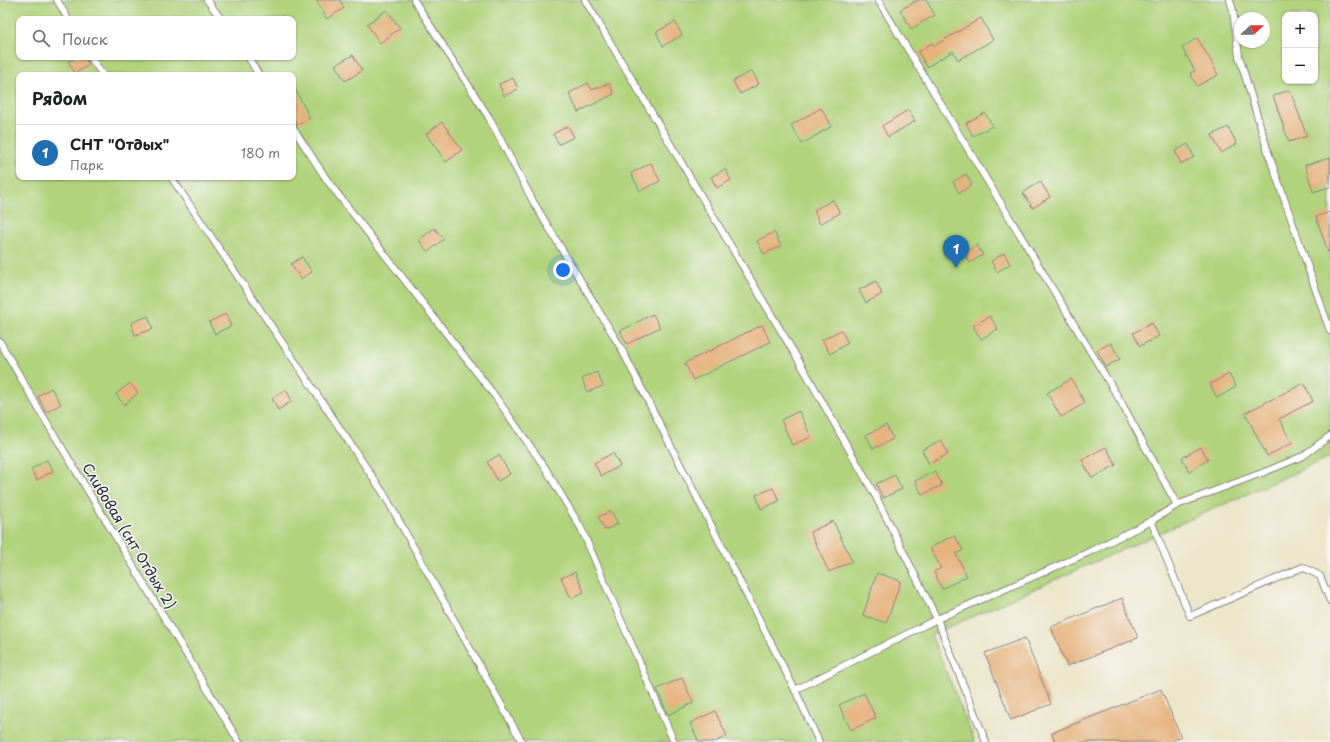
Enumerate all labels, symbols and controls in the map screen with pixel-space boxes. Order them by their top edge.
north arrow [1234,12,1270,48]
map controls [1282,12,1318,84]
button: + [1282,12,1318,48]
search box [16,16,296,60]
icon: search [30,27,52,49]
text: Поиск [62,27,108,50]
button: − [1282,48,1318,84]
text: Рядом [32,85,87,111]
text: СНТ "Отдых" [70,132,169,155]
text: 1 [42,143,48,162]
text: 180 m [241,143,280,162]
text: Парк [70,155,104,174]
pin: 1 [943,235,969,268]
your location [553,260,573,280]
street label: Сливовая (снт Отдых 2) [77,459,181,613]

